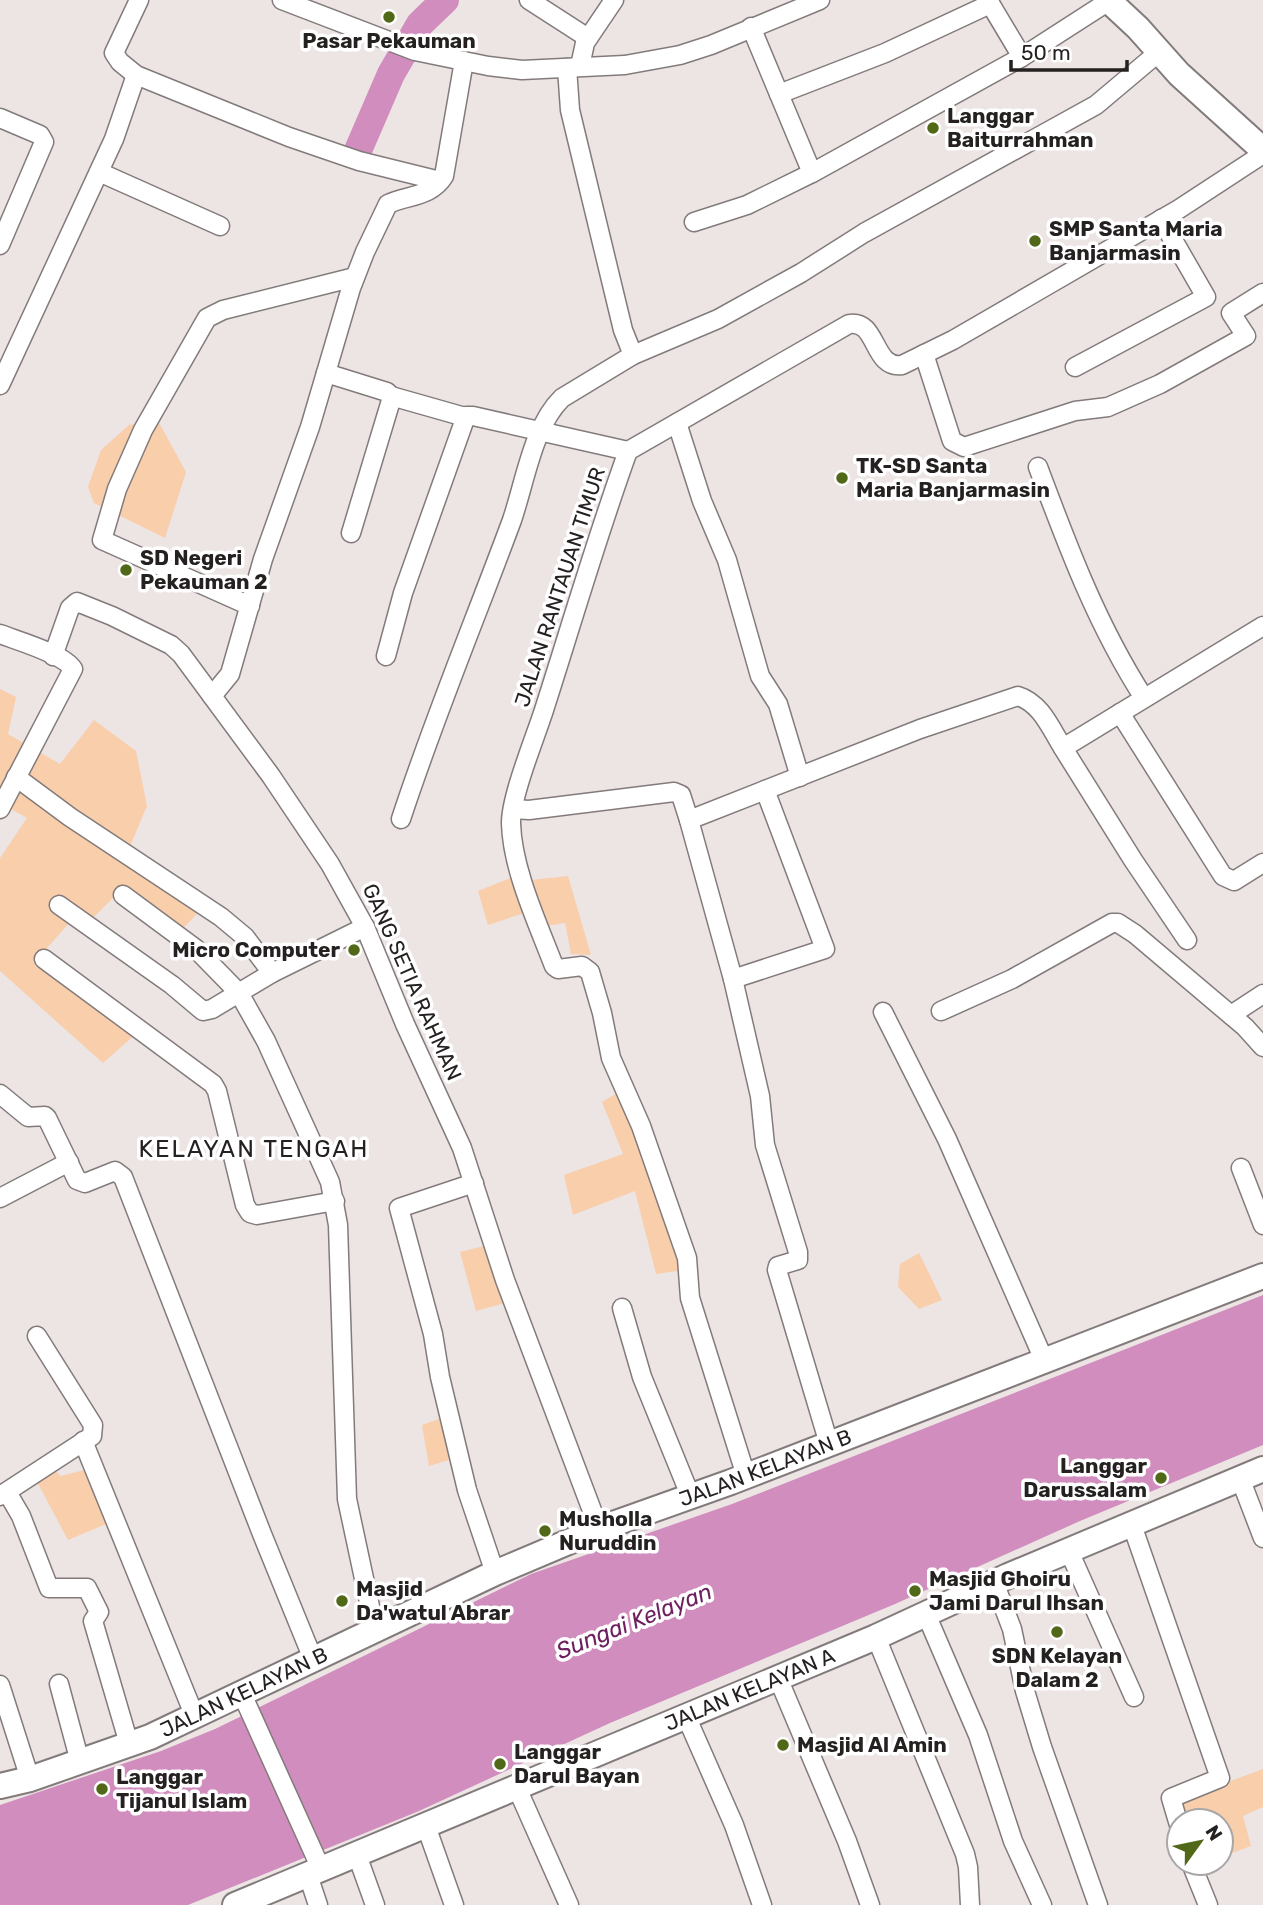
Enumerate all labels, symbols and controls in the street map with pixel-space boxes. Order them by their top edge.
marker: Pasar Pekauman [381,9,397,25]
place label: Pasar Pekauman [302,28,476,53]
scale bar [1011,28,1126,72]
text: 50 m [1021,40,1071,65]
place label: Langgar Baiturrahman [947,103,1094,152]
marker: Langgar Baiturrahman [925,120,941,136]
place label: SMP Santa Maria Banjarmasin [1049,216,1223,265]
marker: SMP Santa Maria Banjarmasin [1027,233,1043,249]
place label: TK-SD Santa Maria Banjarmasin [856,453,1050,502]
street label: JALAN RANTAUAN TIMUR [509,464,610,710]
marker: TK-SD Santa Maria Banjarmasin [834,470,850,486]
place label: SD Negeri Pekauman 2 [140,545,268,594]
marker: SD Negeri Pekauman 2 [118,562,134,578]
street label: GANG SETIA RAHMAN [358,880,467,1084]
place label: Micro Computer [172,937,340,962]
marker: Micro Computer [346,942,362,958]
district label: KELAYAN TENGAH [138,1135,370,1163]
street label: JALAN KELAYAN B [676,1424,855,1512]
place label: Langgar Darussalam [1023,1453,1147,1502]
marker: Langgar Darussalam [1153,1470,1169,1486]
place label: Musholla Nuruddin [559,1506,657,1555]
marker: Musholla Nuruddin [537,1523,553,1539]
place label: Masjid Ghoiru Jami Darul Ihsan [929,1566,1104,1615]
place label: Masjid Da'watul Abrar [356,1576,511,1625]
water label: Sungai Kelayan [552,1577,716,1665]
marker: Masjid Ghoiru Jami Darul Ihsan [907,1583,923,1599]
marker: Masjid Da'watul Abrar [334,1593,350,1609]
marker: SDN Kelayan Dalam 2 [1049,1624,1065,1640]
street label: JALAN KELAYAN B [156,1641,332,1742]
street label: JALAN KELAYAN A [661,1643,838,1736]
place label: SDN Kelayan Dalam 2 [992,1643,1122,1692]
place label: Masjid Al Amin [797,1732,947,1757]
marker: Masjid Al Amin [775,1737,791,1753]
place label: Langgar Darul Bayan [514,1739,640,1788]
marker: Langgar Darul Bayan [492,1756,508,1772]
place label: Langgar Tijanul Islam [116,1764,247,1813]
marker: Langgar Tijanul Islam [94,1781,110,1797]
north arrow [1165,1807,1235,1877]
text: N [1200,1821,1227,1845]

